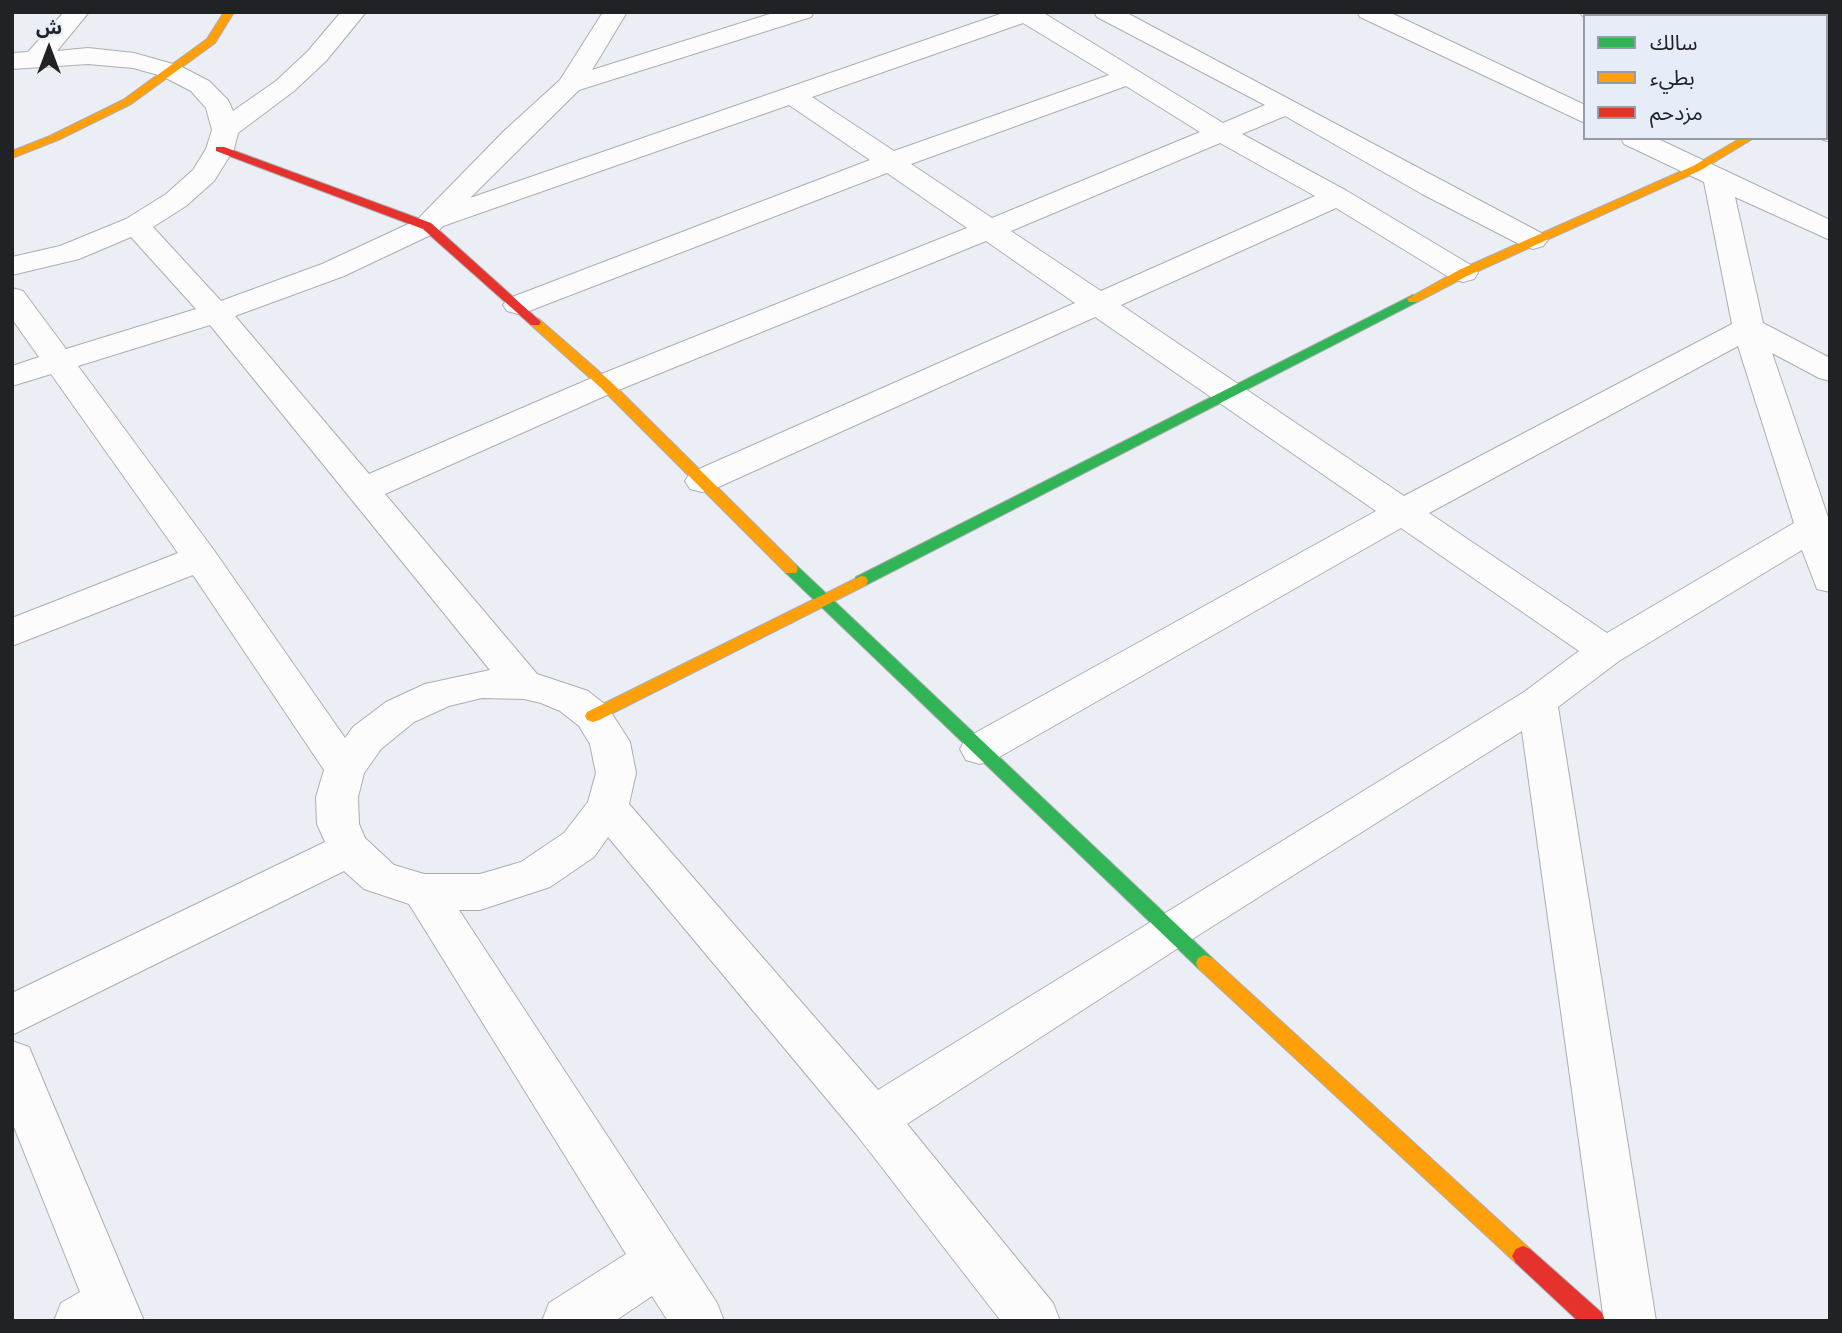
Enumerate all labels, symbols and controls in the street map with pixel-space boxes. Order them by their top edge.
north arrow [14,14,84,84]
legend [1583,14,1828,140]
text: ش [36,17,62,39]
text: سالك [1650,31,1697,56]
text: بطيء [1650,66,1695,91]
text: مزدحم [1650,101,1703,126]

